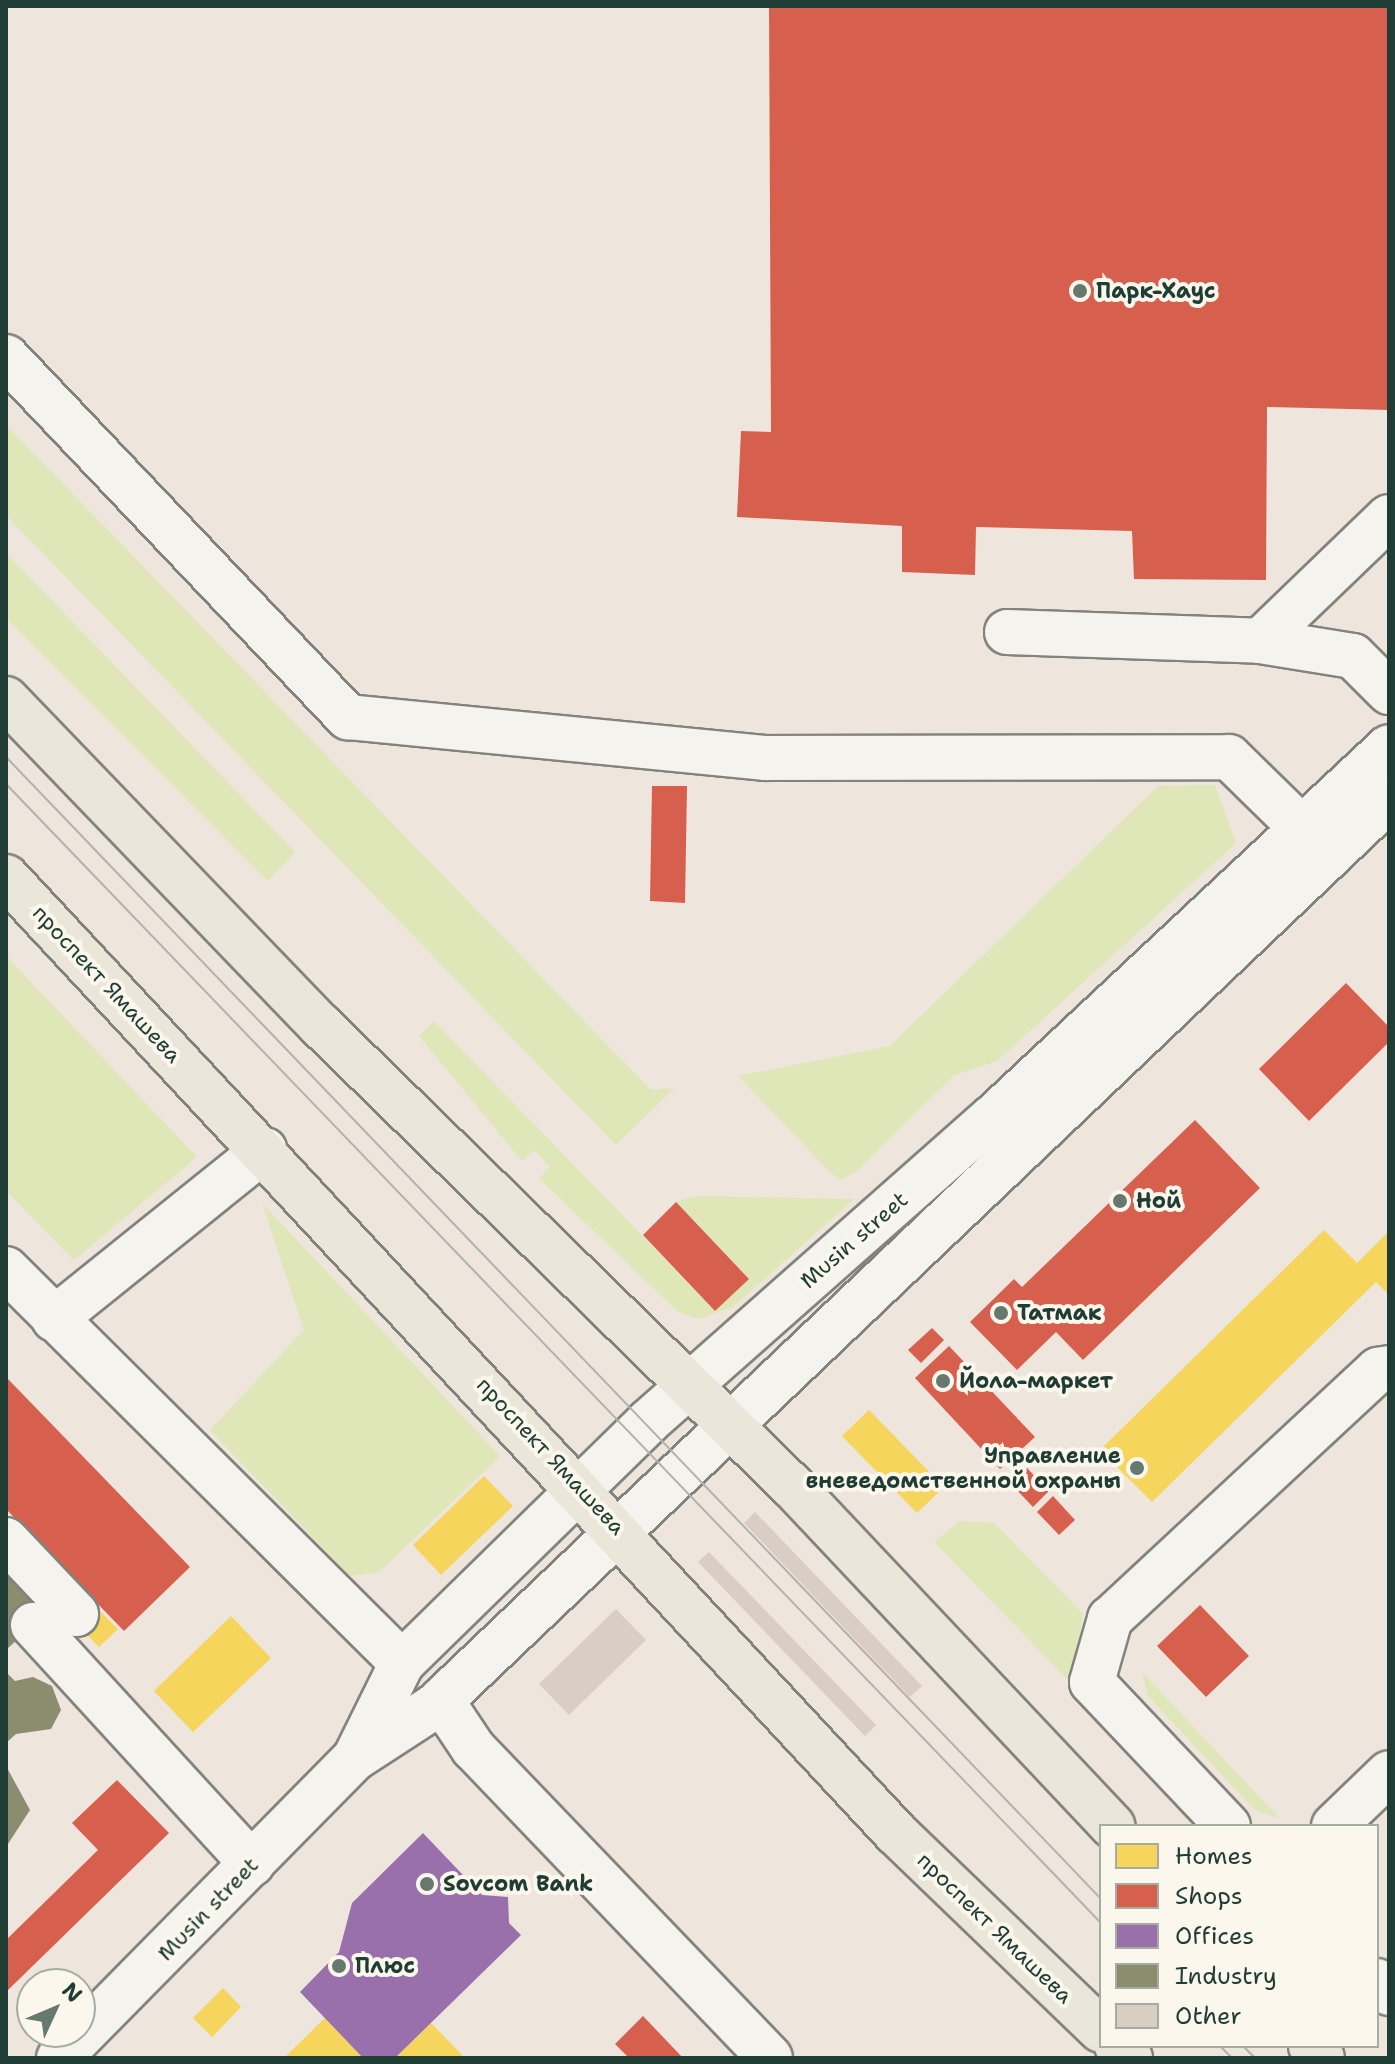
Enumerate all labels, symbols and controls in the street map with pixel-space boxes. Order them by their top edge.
place label: Парк-Хаус [1096,278,1216,304]
marker: Парк-Хаус [1071,282,1089,300]
street label: проспект Ямашева [27,900,187,1068]
street label: Musin street [795,1186,913,1294]
place label: Ной [1136,1188,1181,1214]
marker: Ной [1111,1192,1129,1210]
place label: Татмак [1017,1300,1102,1326]
marker: Татмак [992,1304,1010,1322]
place label: Йола-маркет [959,1368,1113,1394]
street label: проспект Ямашева [471,1372,631,1540]
marker: Йола-маркет [934,1372,952,1390]
place label: Управление вневедомственной охраны [806,1442,1121,1494]
marker: Управление вневедомственной охраны [1128,1459,1146,1477]
legend [1099,1824,1379,2048]
text: Homes [1175,1840,1253,1872]
street label: проспект Ямашева [912,1847,1078,2009]
street label: Musin street [152,1852,264,1966]
place label: Sovcom Bank [443,1871,593,1897]
marker: Sovcom Bank [418,1875,436,1893]
text: Shops [1175,1880,1243,1912]
text: Offices [1175,1920,1254,1952]
place label: Плюс [355,1953,415,1979]
marker: Плюс [330,1957,348,1975]
text: Industry [1175,1960,1277,1992]
north arrow [16,1968,96,2048]
text: N [56,1976,89,2009]
text: Other [1175,2000,1242,2032]

